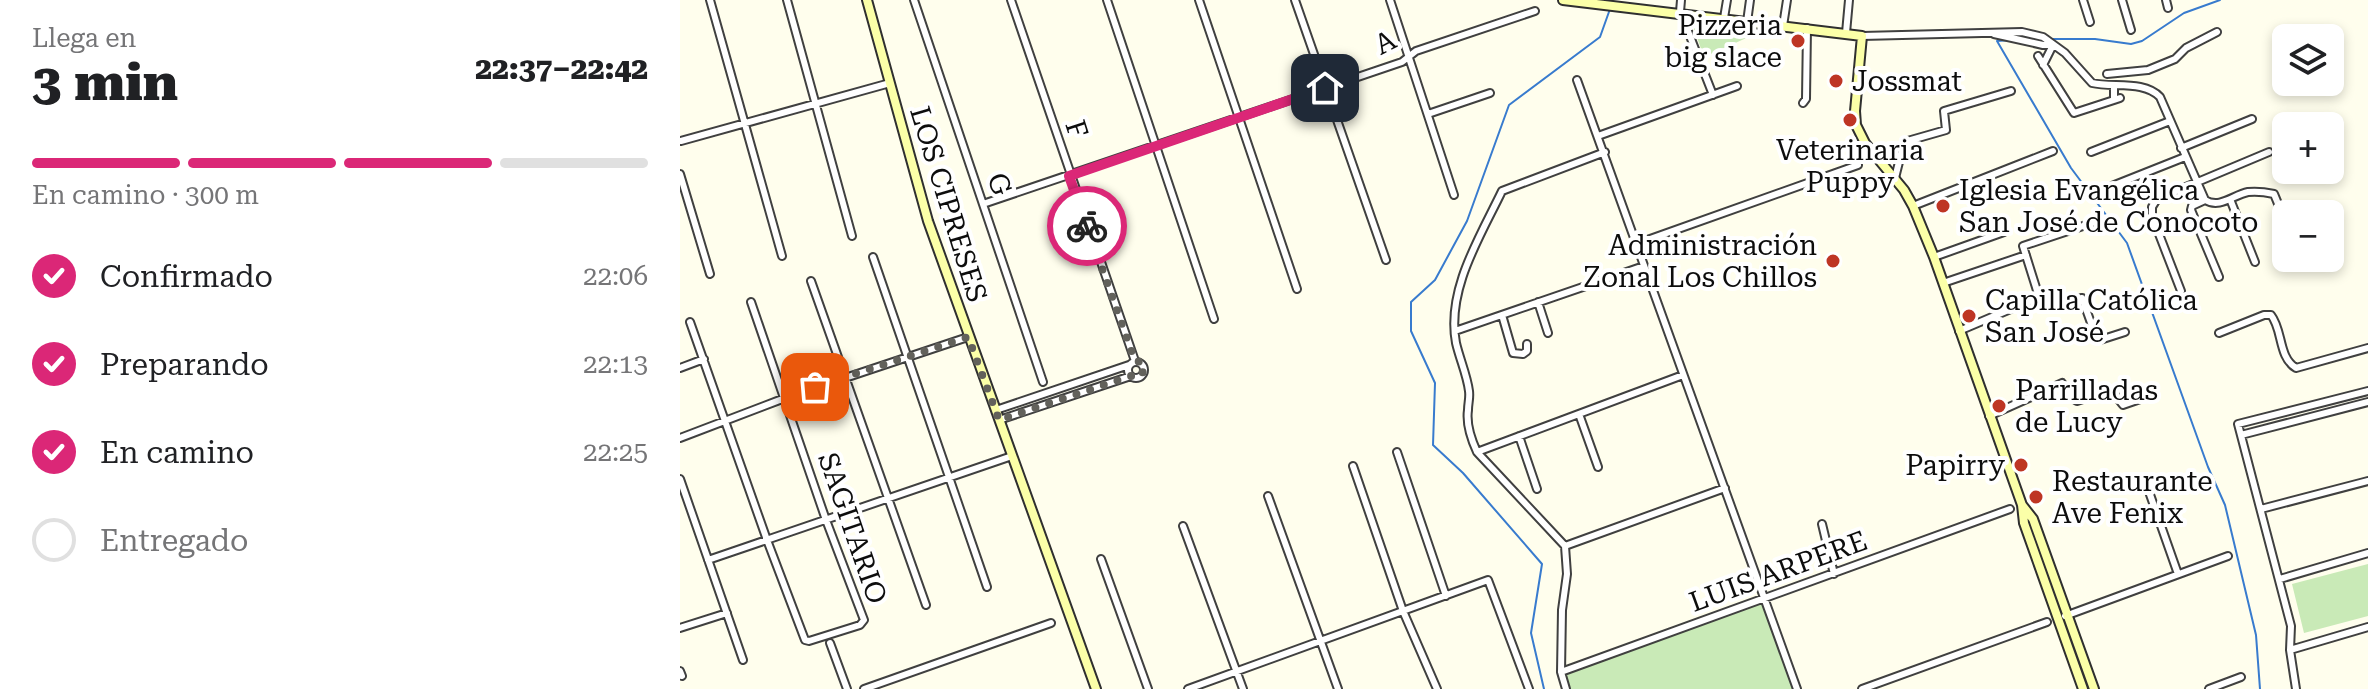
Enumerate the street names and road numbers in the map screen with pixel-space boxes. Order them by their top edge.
street label: A [1369,23,1402,62]
street label: LOS CIPRESES [903,102,994,306]
street label: F [1058,116,1095,142]
street label: G [980,169,1019,200]
street label: SAGITARIO [811,448,894,608]
street label: LUIS ARPERE [1685,524,1872,619]

